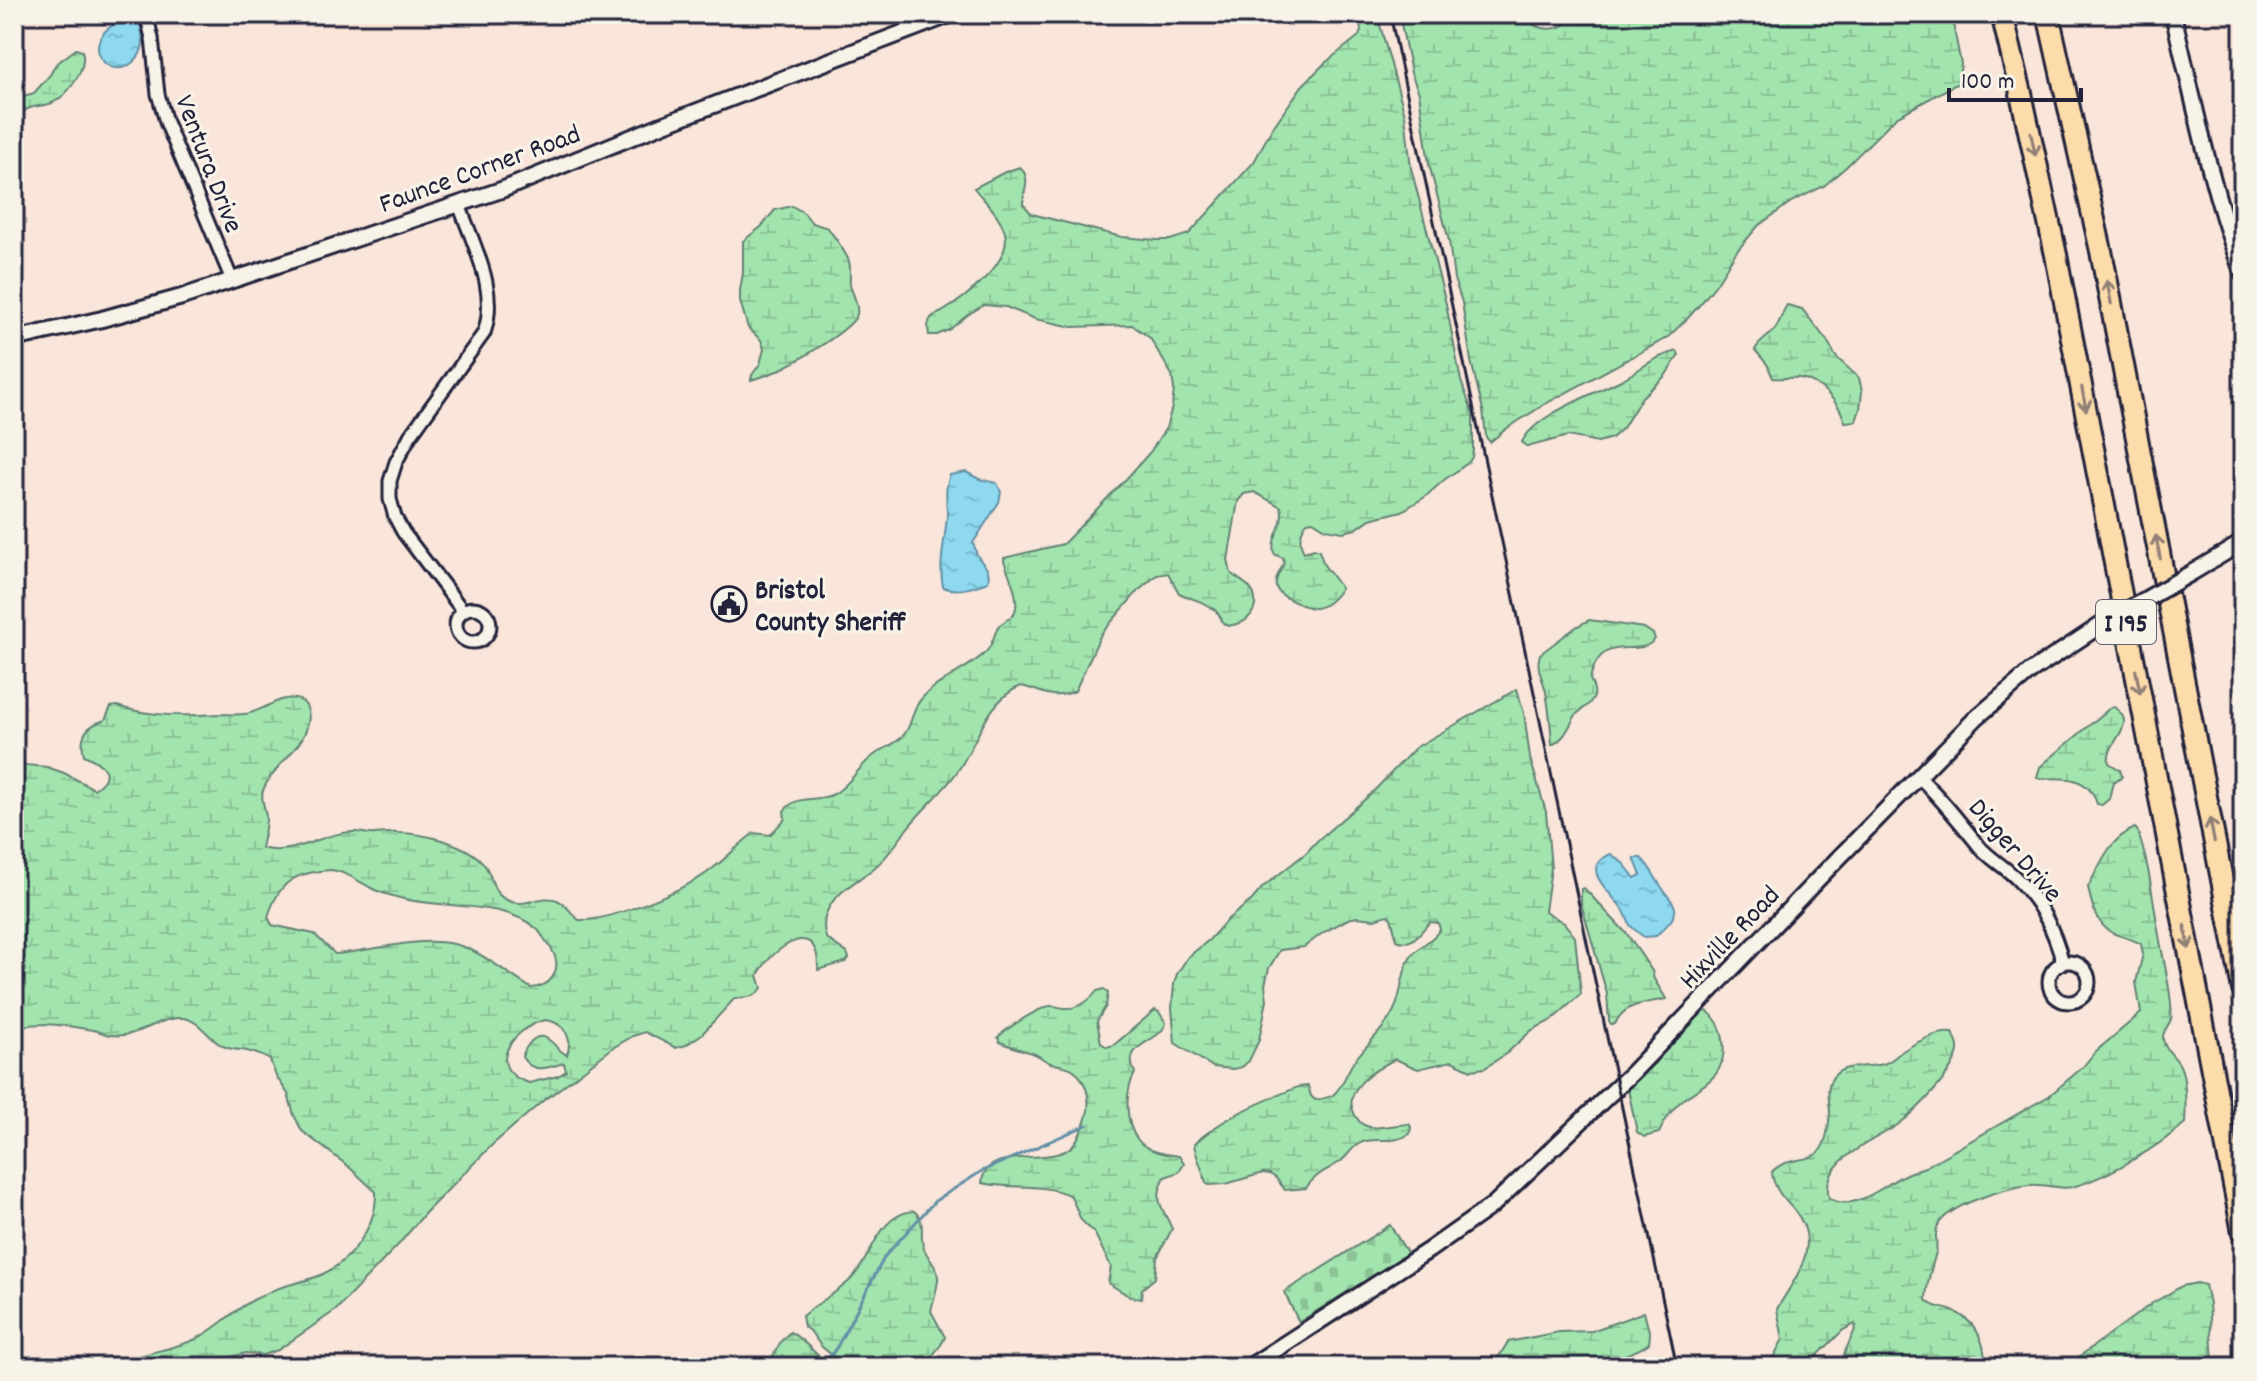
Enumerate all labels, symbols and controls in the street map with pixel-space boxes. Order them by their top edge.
scale bar [1949,52,2081,102]
text: 100 m [1961,66,2014,100]
street label: Ventura Drive [162,90,251,240]
street label: Faunce Corner Road [374,117,587,227]
one-way arrow [2026,131,2041,157]
one-way arrow [2101,279,2116,305]
one-way arrow [2077,386,2092,411]
one-way arrow [2150,535,2165,560]
place label: Bristol County Sheriff [755,573,906,645]
public building icon: Bristol County Sheriff [710,585,748,623]
road number: I 195 [2096,600,2156,644]
one-way arrow [2131,669,2146,694]
street label: Digger Drive [1956,791,2070,913]
one-way arrow [2204,818,2219,843]
street label: Hixville Road [1672,878,1792,1001]
one-way arrow [2180,924,2195,950]

